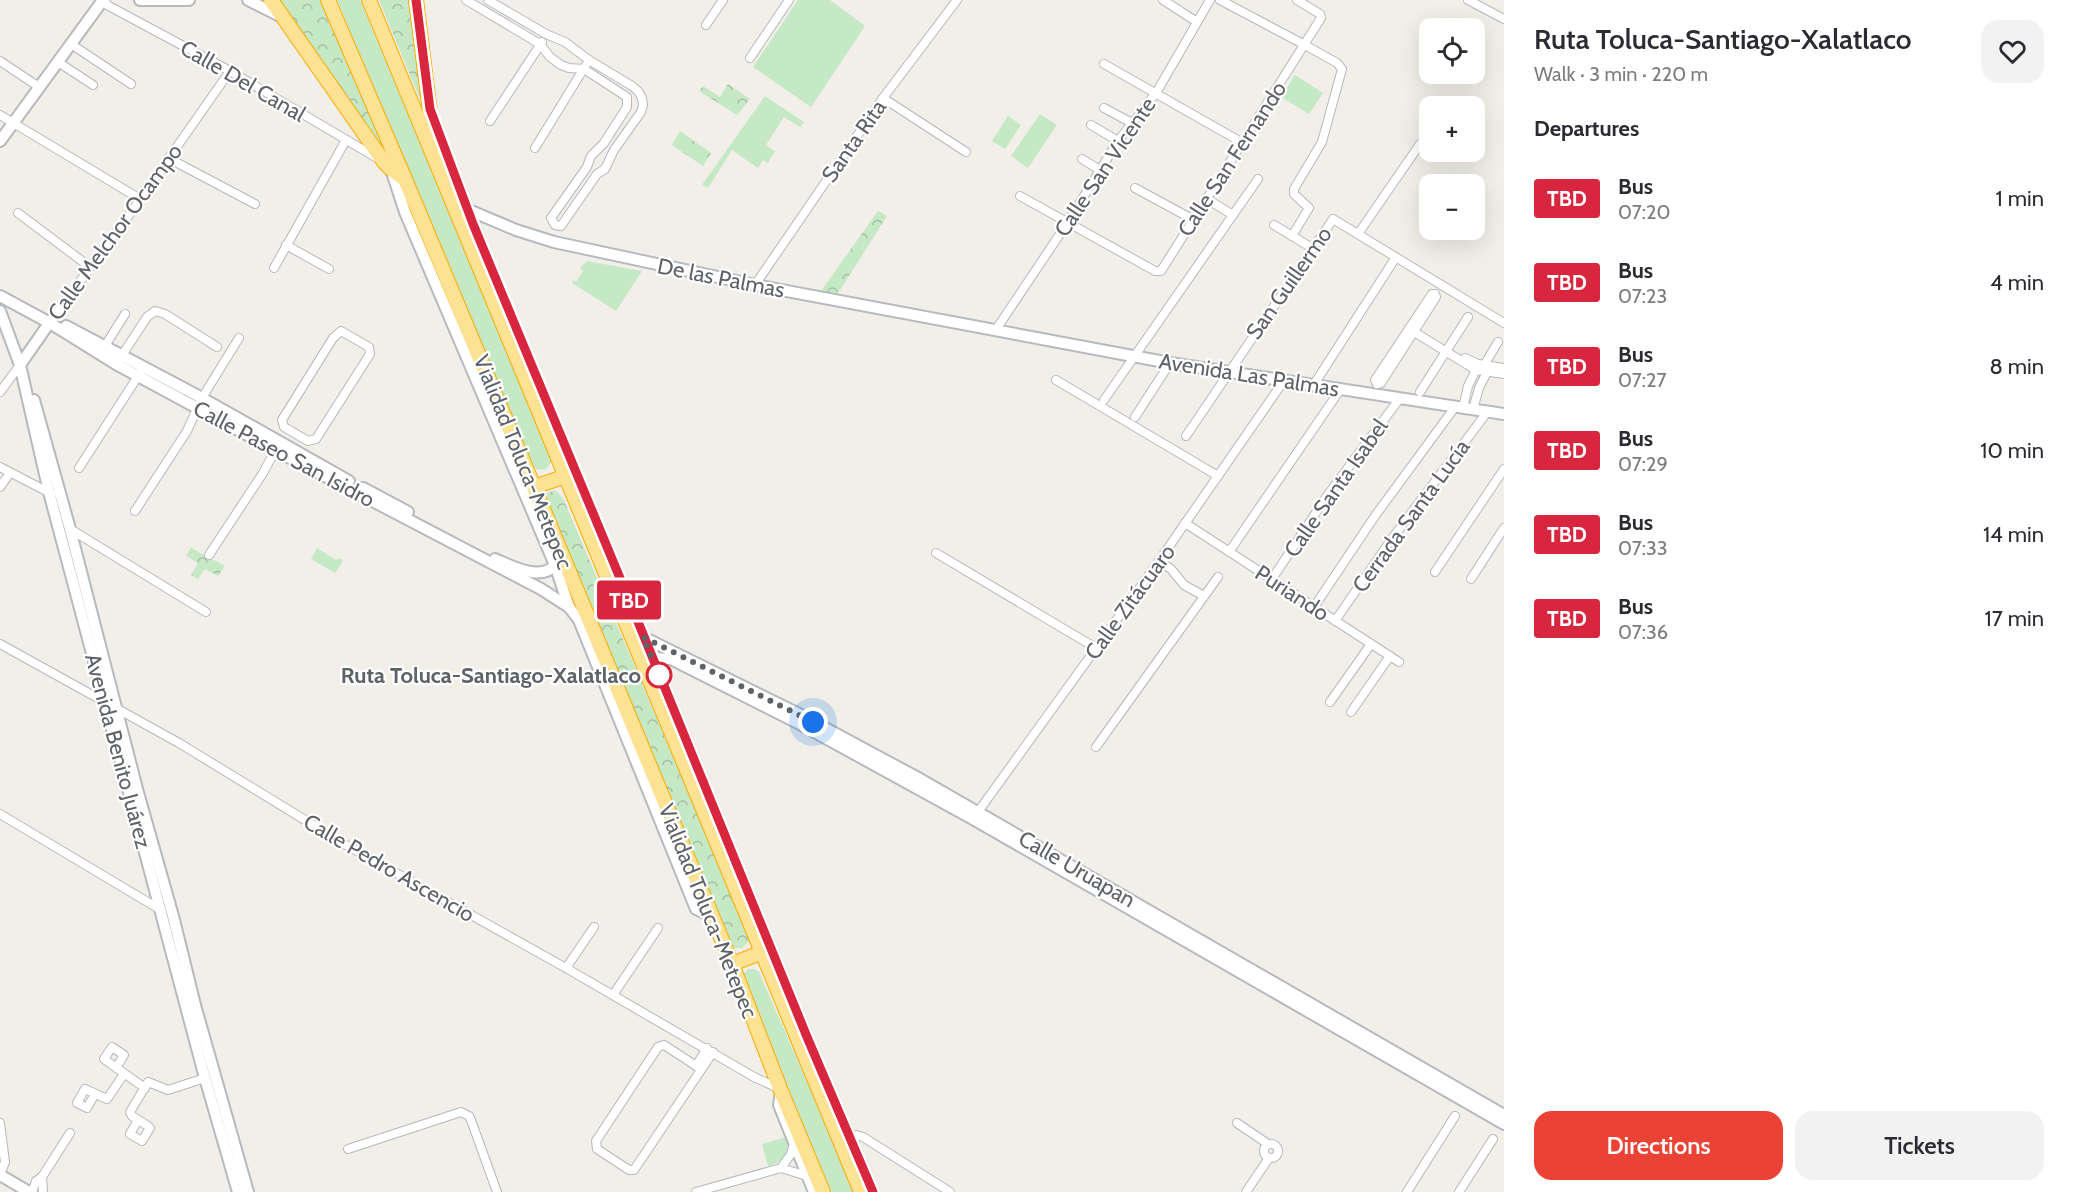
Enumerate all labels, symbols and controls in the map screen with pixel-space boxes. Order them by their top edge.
map controls [1419,18,1485,240]
button: locate [1419,18,1485,84]
button: heart [1981,20,2044,83]
text: Ruta Toluca-Santiago-Xalatlaco [1534,22,1911,56]
street label: Calle Del Canal [176,34,311,128]
text: Walk · 3 min · 220 m [1534,62,1708,86]
street label: Calle San Fernando [1172,76,1292,242]
street label: Calle San Vicente [1048,92,1162,242]
street label: Santa Rita [816,94,892,187]
button: + [1419,96,1485,162]
text: Departures [1534,115,1639,142]
street label: Calle Melchor Ocampo [42,139,188,325]
text: Bus [1618,173,1653,200]
button: − [1419,174,1485,240]
text: 1 min [1996,185,2044,212]
text: TBD [1547,186,1587,211]
text: 07:20 [1618,200,1670,224]
street label: San Guillermo [1240,221,1338,345]
street label: De las Palmas [655,252,787,304]
text: Bus [1618,257,1653,284]
text: 4 min [1990,269,2044,296]
text: TBD [1547,270,1587,295]
text: 07:23 [1618,284,1667,308]
text: Bus [1618,341,1653,368]
street label: Avenida Las Palmas [1157,347,1341,403]
street label: Vialidad Toluca-Metepec [468,351,578,573]
text: 8 min [1989,353,2044,380]
text: TBD [1547,354,1587,379]
text: 07:27 [1618,368,1667,392]
street label: Calle Paseo San Isidro [189,395,379,513]
street label: Calle Santa Isabel [1278,413,1394,562]
text: Bus [1618,425,1653,452]
street label: Cerrada Santa Lucía [1346,434,1476,598]
text: 10 min [1980,437,2044,464]
text: TBD [1547,438,1587,463]
text: 07:29 [1618,452,1668,476]
text: Bus [1618,509,1653,536]
text: 14 min [1983,521,2044,548]
text: TBD [1547,522,1587,547]
text: 07:33 [1618,536,1668,560]
street label: Calle Zitácuaro [1079,539,1181,665]
street label: Puriando [1250,559,1334,627]
line badge: TBD [594,580,664,620]
text: TBD [609,588,649,613]
text: Bus [1618,593,1653,620]
text: 17 min [1985,605,2044,632]
text: TBD [1547,606,1587,631]
text: 07:36 [1618,620,1668,644]
street label: Avenida Benito Juárez [79,651,157,851]
place label: Ruta Toluca-Santiago-Xalatlaco [341,662,641,689]
marker: Ruta Toluca-Santiago-Xalatlaco [646,662,672,688]
your location [798,707,828,737]
street label: Vialidad Toluca-Metepec [653,800,763,1022]
street label: Calle Pedro Ascencio [299,808,479,928]
street label: Calle Uruapan [1014,825,1140,913]
button: Directions [1534,1111,1783,1180]
button: Tickets [1795,1111,2044,1180]

